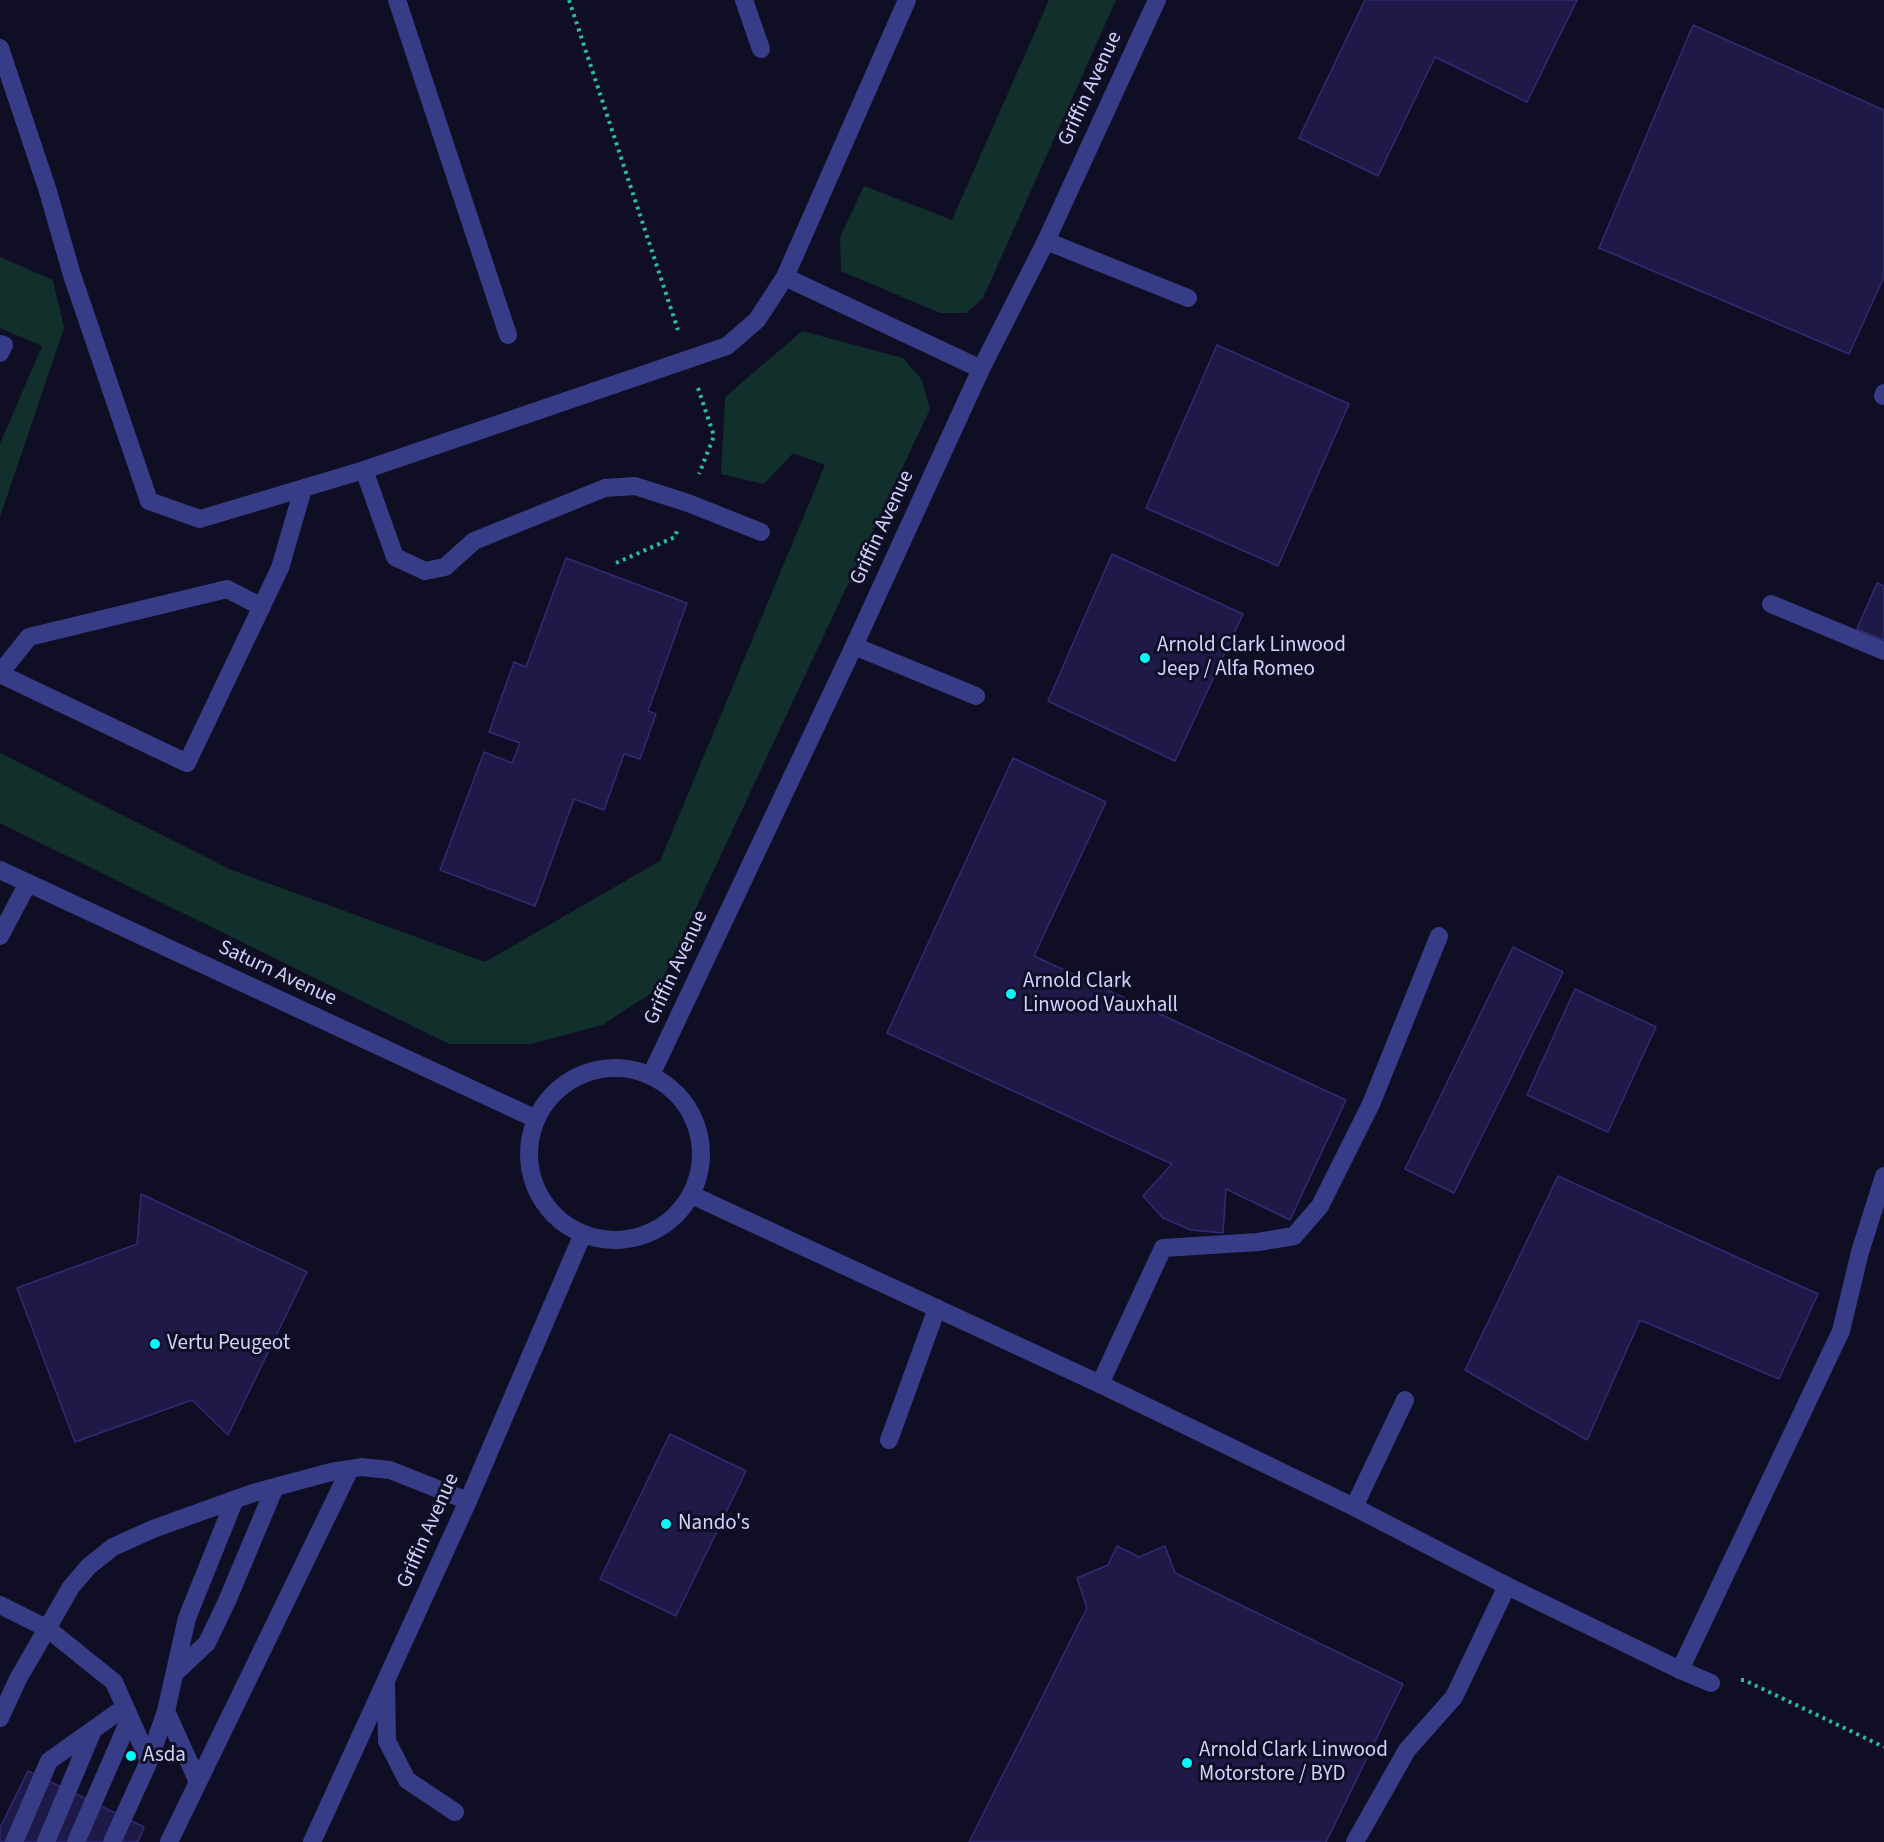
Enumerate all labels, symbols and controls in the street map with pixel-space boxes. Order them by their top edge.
street label: Griffin Avenue [1054,28,1128,150]
street label: Griffin Avenue [846,467,920,589]
place label: Arnold Clark Linwood Jeep / Alfa Romeo [1157,633,1346,683]
marker: Arnold Clark Linwood Jeep / Alfa Romeo [1138,651,1152,665]
street label: Griffin Avenue [640,907,714,1029]
street label: Saturn Avenue [214,936,340,1012]
place label: Arnold Clark Linwood Vauxhall [1023,969,1178,1019]
marker: Arnold Clark Linwood Vauxhall [1004,987,1018,1001]
place label: Vertu Peugeot [167,1331,290,1357]
marker: Vertu Peugeot [148,1337,162,1351]
street label: Griffin Avenue [392,1470,466,1592]
place label: Nando's [678,1511,750,1537]
marker: Nando's [659,1517,673,1531]
place label: Arnold Clark Linwood Motorstore / BYD [1199,1738,1388,1788]
place label: Asda [143,1743,186,1769]
marker: Asda [124,1749,138,1763]
marker: Arnold Clark Linwood Motorstore / BYD [1180,1756,1194,1770]

